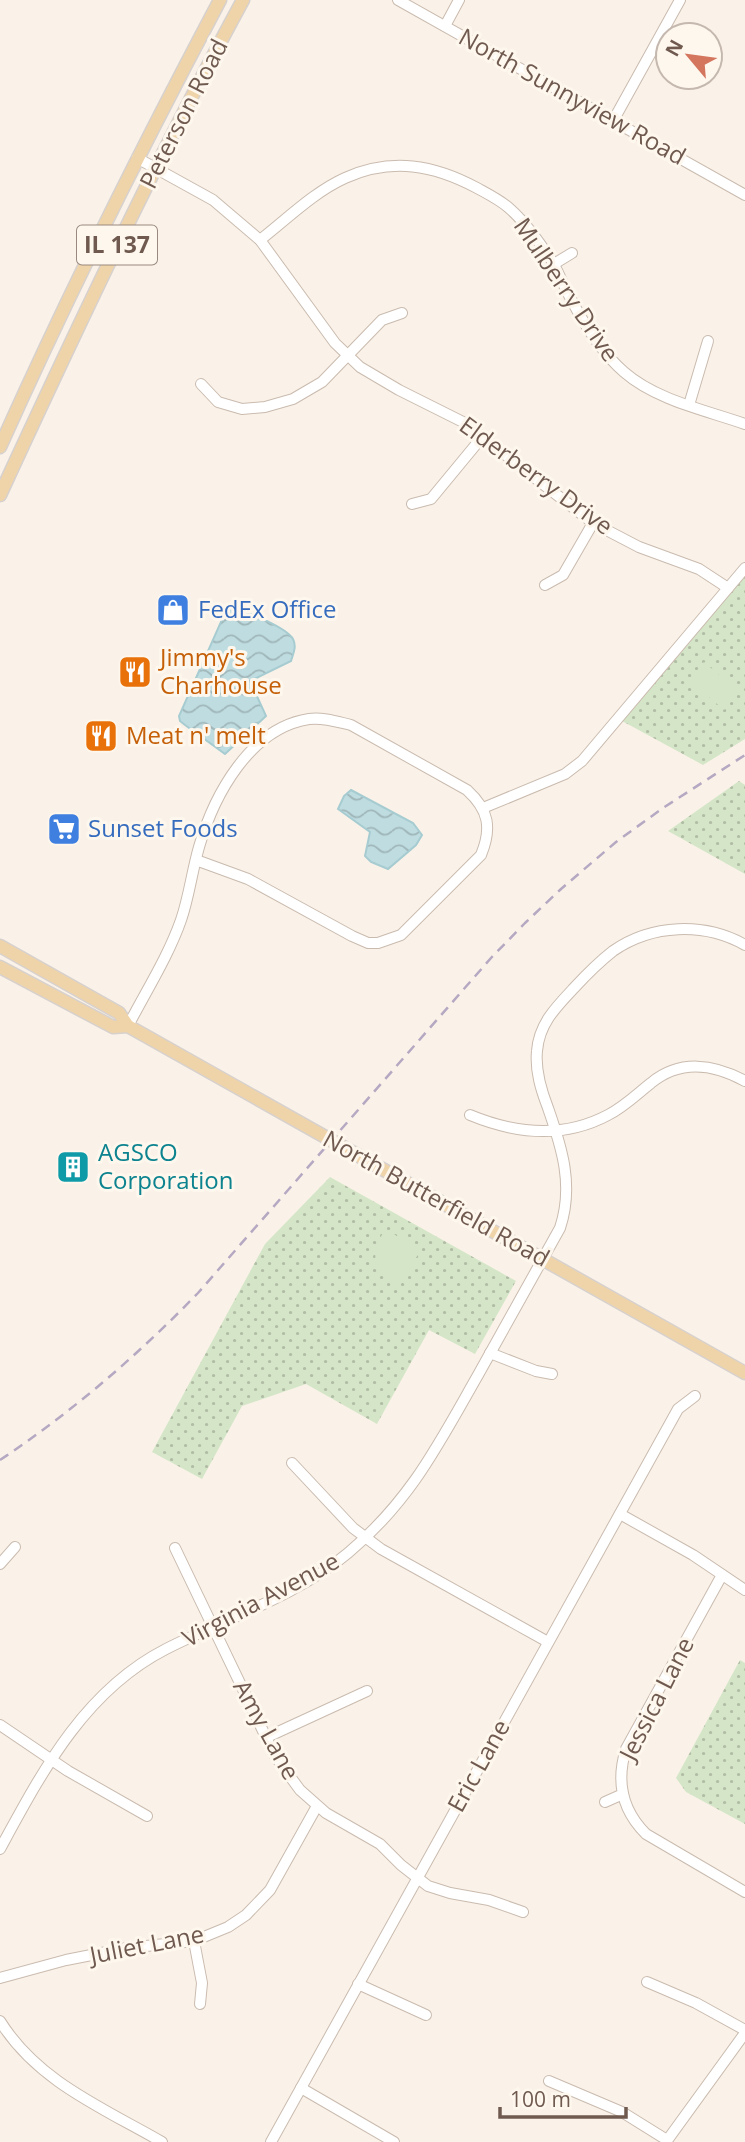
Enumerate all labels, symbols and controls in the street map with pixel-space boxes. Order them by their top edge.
north arrow [654,21,724,91]
street label: North Sunnyview Road [454,23,690,171]
street label: Peterson Road [131,33,235,194]
street label: Mulberry Drive [507,211,628,368]
road number: IL 137 [77,226,157,264]
street label: Elderberry Drive [453,408,620,542]
shop icon: FedEx Office [154,591,192,629]
place label: FedEx Office [198,592,337,625]
place label: Jimmy's Charhouse [158,640,282,701]
restaurant icon: Jimmy's Charhouse [116,653,154,691]
restaurant icon: Meat n' melt [82,717,120,755]
place label: Meat n' melt [126,718,266,751]
supermarket icon: Sunset Foods [45,810,83,848]
place label: Sunset Foods [88,811,238,844]
street label: North Butterfield Road [318,1122,556,1274]
place label: AGSCO Corporation [98,1135,233,1196]
building icon: AGSCO Corporation [54,1148,92,1186]
street label: Virginia Avenue [176,1543,344,1654]
street label: Jessica Lane [610,1631,701,1767]
street label: Amy Lane [226,1673,308,1785]
street label: Eric Lane [439,1713,517,1817]
street label: Juliet Lane [85,1916,207,1971]
scale bar [500,2076,626,2120]
text: 100 m [510,2085,571,2113]

